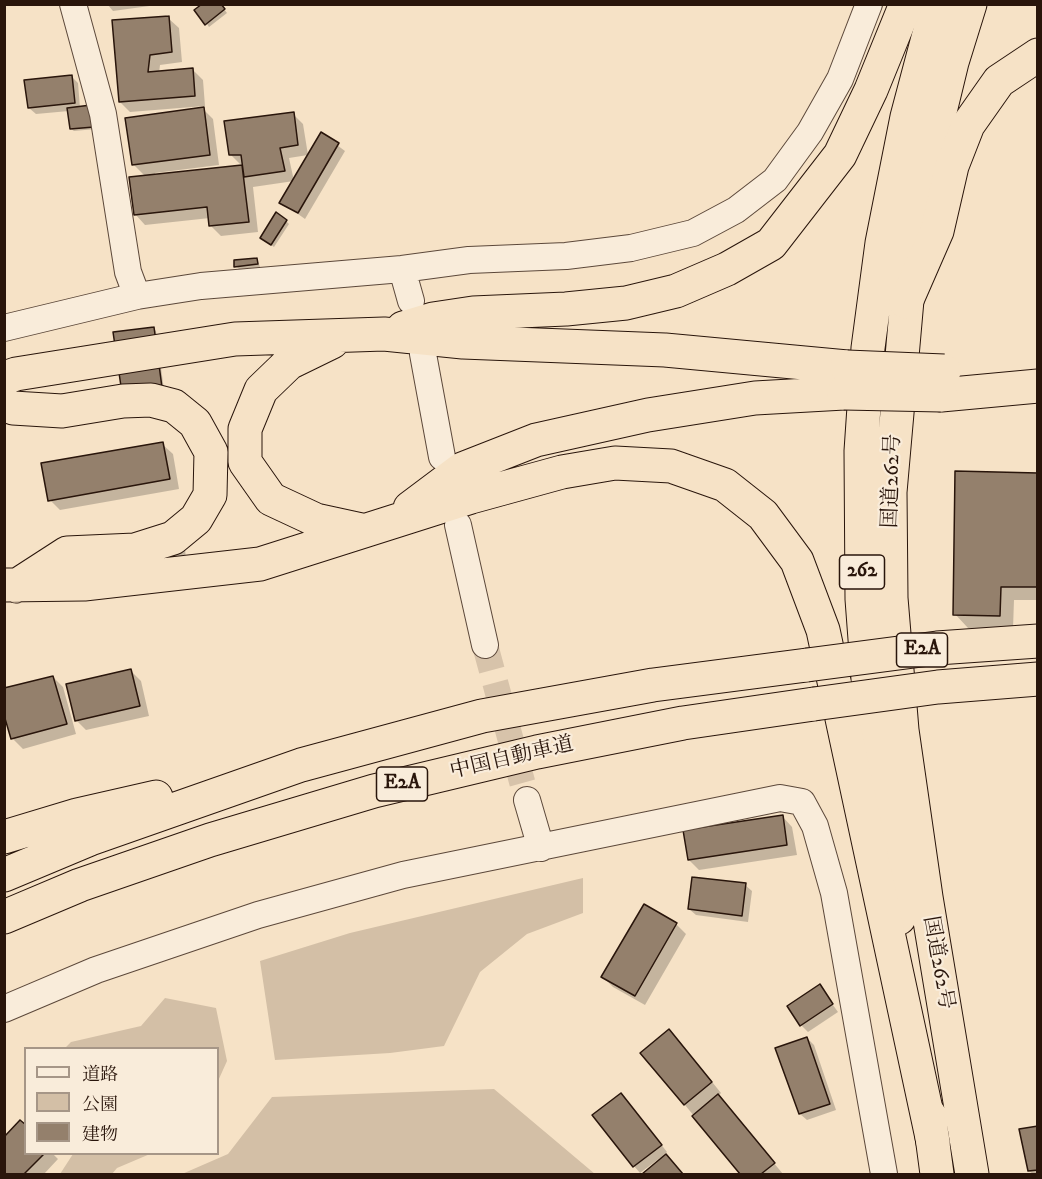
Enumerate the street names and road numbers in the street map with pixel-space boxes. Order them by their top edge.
street label: 国道262号 [879,433,907,529]
road number: 262 [840,555,884,589]
road number: E2A [896,633,948,667]
street label: 中国自動車道 [448,733,576,785]
road number: E2A [376,767,428,801]
street label: 国道262号 [916,914,958,1012]

